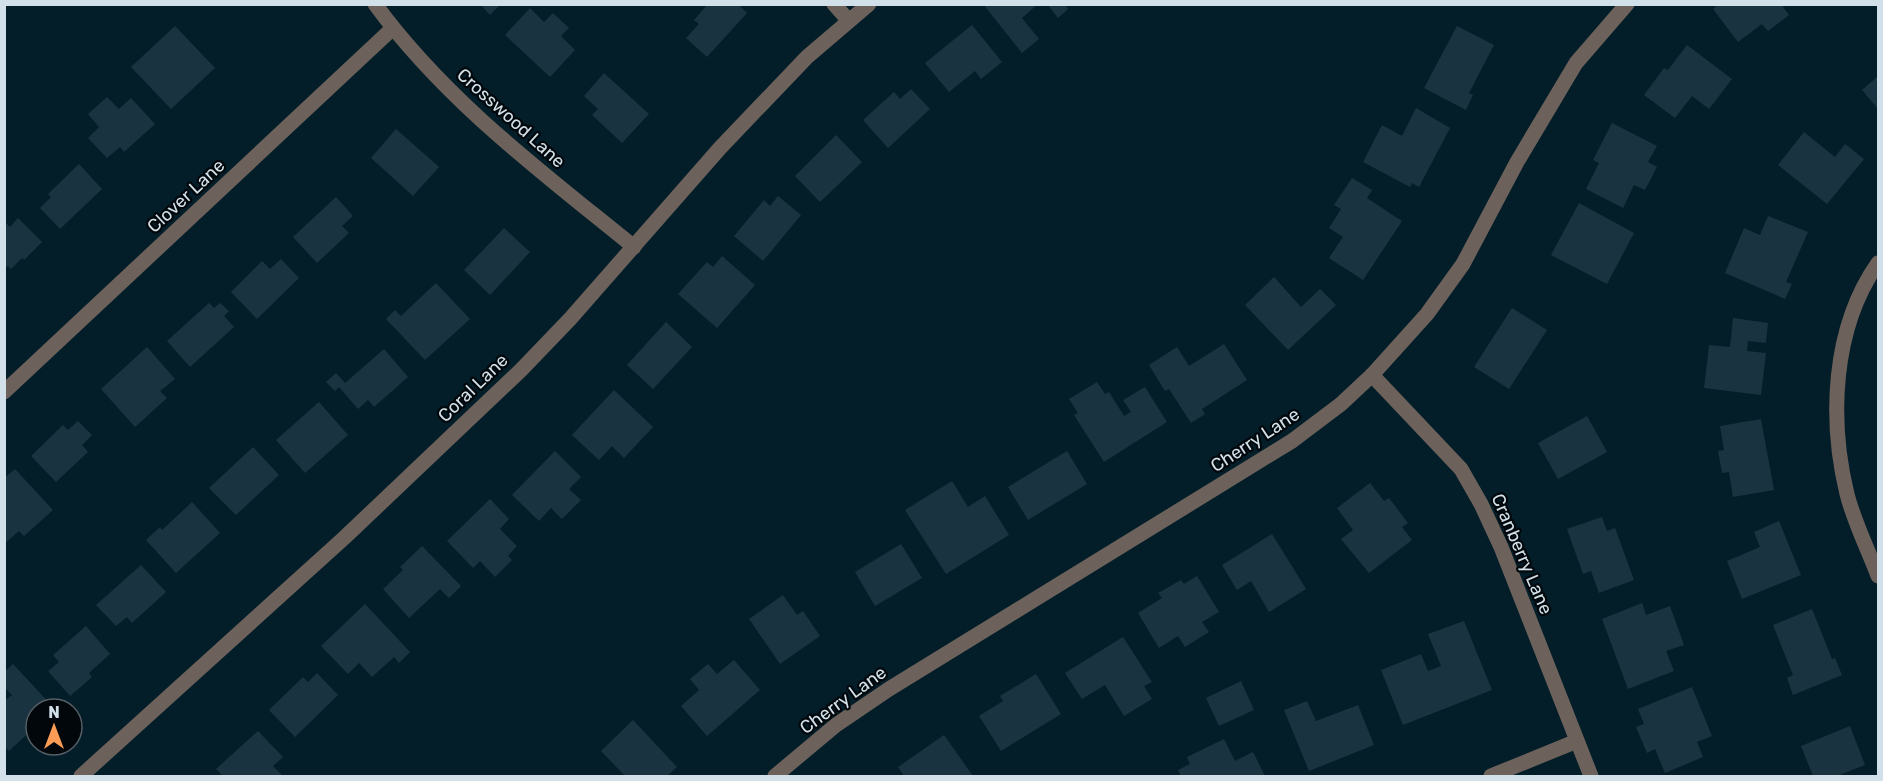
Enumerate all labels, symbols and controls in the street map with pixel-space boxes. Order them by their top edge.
street label: Crosswood Lane [452,64,570,172]
street label: Clover Lane [143,155,229,237]
street label: Coral Lane [433,349,513,427]
street label: Cherry Lane [1206,403,1304,477]
street label: Cranberry Lane [1487,490,1557,618]
street label: Cherry Lane [795,661,891,739]
north arrow [24,697,84,757]
text: N [48,703,60,722]

